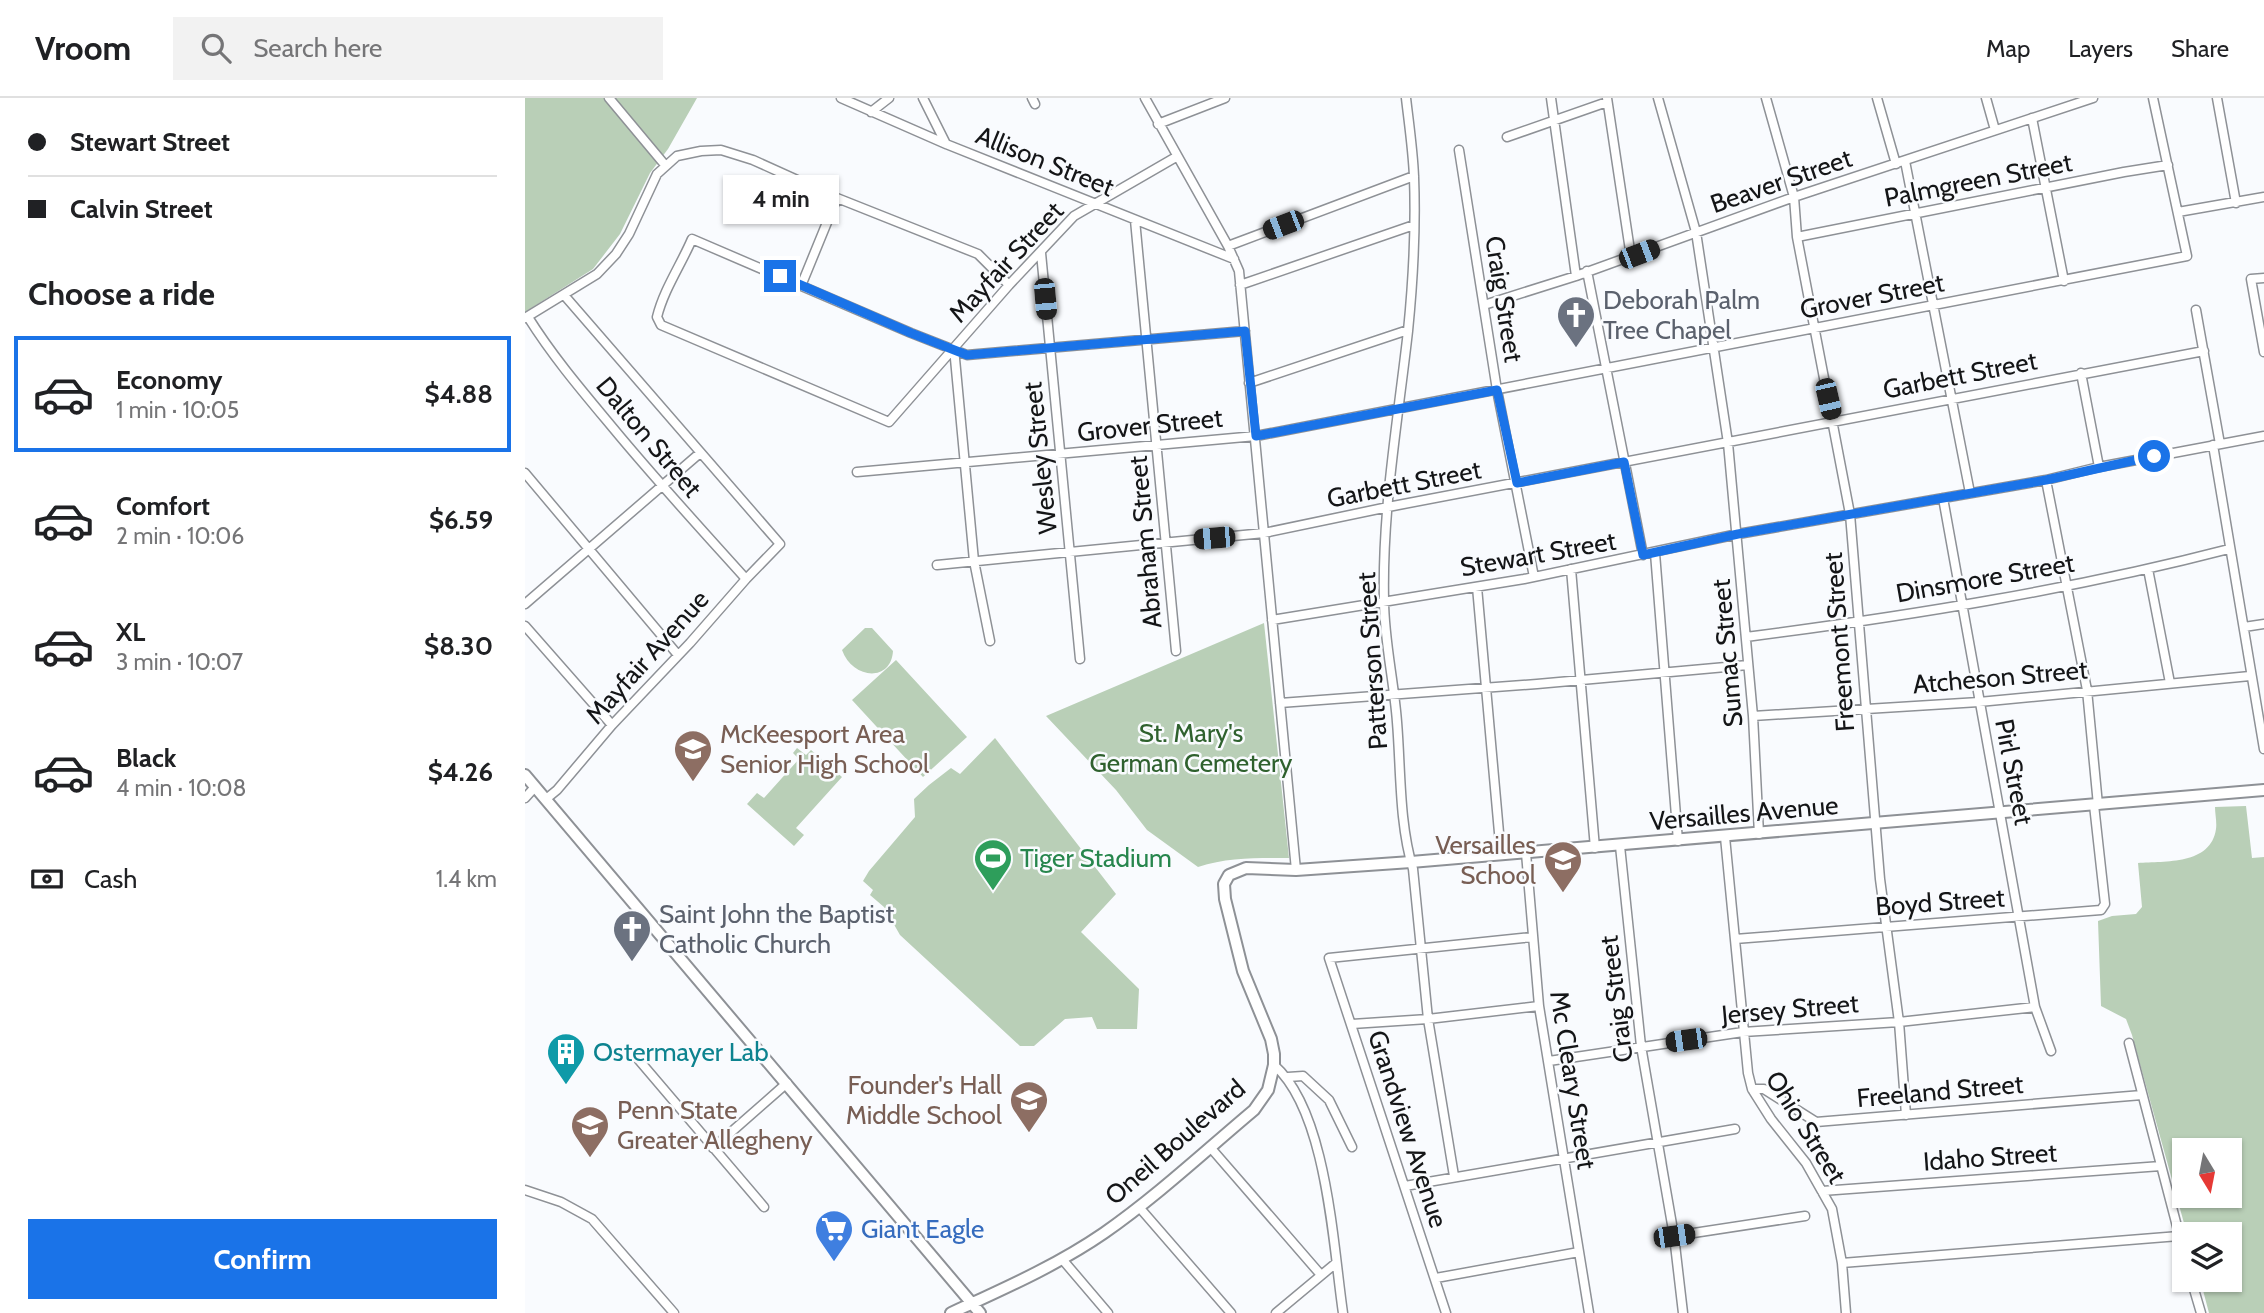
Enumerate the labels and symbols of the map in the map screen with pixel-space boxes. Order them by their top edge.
street label: Allison Street [971,119,1119,203]
street label: Beaver Street [1706,142,1856,220]
street label: Palmgreen Street [1881,146,2075,214]
callout: 4 min [722,174,838,223]
street label: Mayfair Street [942,195,1070,329]
car [1260,208,1307,242]
street label: Craig Street [1478,234,1530,365]
car [1616,237,1663,271]
route end [764,260,796,292]
street label: Grover Street [1797,266,1947,326]
car [1033,277,1058,321]
place label: Deborah Palm Tree Chapel [1603,284,1760,346]
church icon: Deborah Palm Tree Chapel [1555,294,1597,349]
street label: Garbett Street [1880,344,2040,406]
street label: Dalton Street [589,370,709,504]
car [1814,376,1843,422]
street label: Wesley Street [1016,380,1064,536]
street label: Grover Street [1076,401,1225,449]
route start [2138,440,2170,472]
street label: Garbett Street [1324,453,1484,515]
street label: Abraham Street [1122,454,1168,630]
street label: Stewart Street [1458,525,1619,583]
car [1193,526,1236,550]
street label: Dinsmore Street [1893,547,2077,609]
street label: Freemont Street [1817,551,1861,733]
street label: Patterson Street [1350,571,1394,751]
street label: Sumac Street [1705,577,1749,728]
street label: Mayfair Avenue [579,583,715,731]
street label: Atcheson Street [1911,653,2089,701]
street label: Pirl Street [1988,716,2040,828]
park label: St. Mary's German Cemetery [1090,717,1292,779]
place label: McKeesport Area Senior High School [720,718,929,780]
school or university icon: McKeesport Area Senior High School [672,728,714,783]
street label: Versailles Avenue [1648,789,1840,837]
place label: Versailles School [1435,829,1536,891]
sports icon: Tiger Stadium [972,837,1014,892]
school or university icon: Versailles School [1542,839,1584,894]
place label: Tiger Stadium [1020,842,1172,874]
street label: Boyd Street [1874,882,2006,922]
place label: Saint John the Baptist Catholic Church [659,898,895,960]
church icon: Saint John the Baptist Catholic Church [611,908,653,963]
street label: Craig Street [1592,934,1640,1064]
street label: Jersey Street [1719,987,1860,1031]
street label: Mc Cleary Street [1543,988,1603,1172]
street label: Grandview Avenue [1361,1026,1455,1232]
car [1664,1027,1709,1053]
building icon: Ostermayer Lab [545,1031,587,1086]
place label: Ostermayer Lab [593,1036,769,1068]
street label: Ohio Street [1759,1065,1853,1189]
street label: Freeland Street [1855,1068,2025,1114]
place label: Founder's Hall Middle School [846,1069,1002,1131]
street label: Oneil Boulevard [1098,1072,1252,1212]
school or university icon: Founder's Hall Middle School [1008,1079,1050,1134]
place label: Penn State Greater Allegheny [617,1094,813,1156]
school or university icon: Penn State Greater Allegheny [569,1104,611,1159]
street label: Idaho Street [1922,1136,2058,1178]
north arrow [2172,1138,2242,1208]
supermarket icon: Giant Eagle [813,1208,855,1263]
place label: Giant Eagle [861,1213,984,1245]
car [1652,1223,1697,1249]

